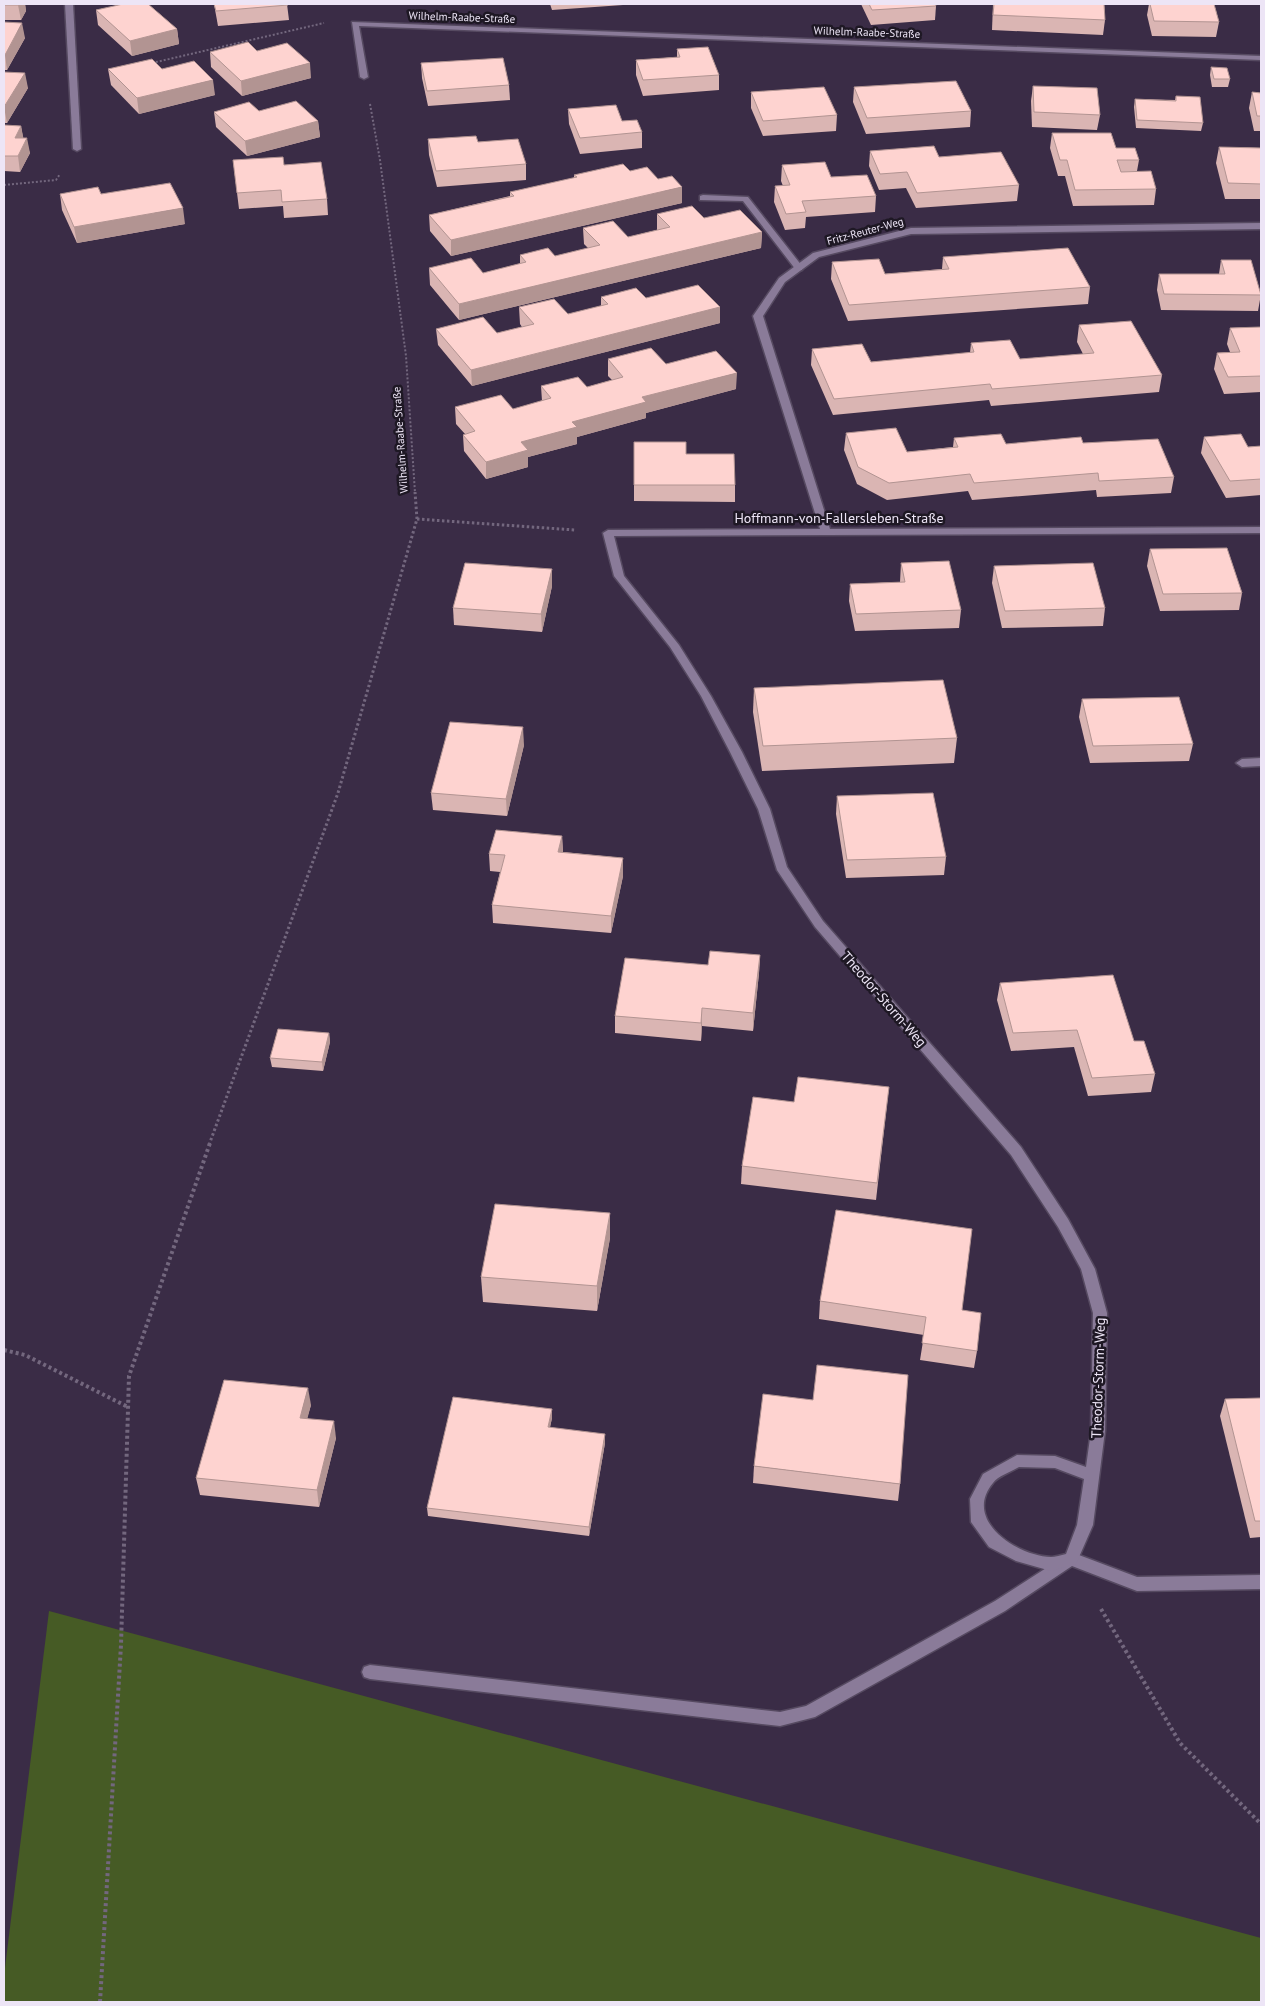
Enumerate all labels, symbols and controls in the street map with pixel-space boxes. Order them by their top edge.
street label: Wilhelm-Raabe-Straße [408,8,516,26]
street label: Wilhelm-Raabe-Straße [813,23,921,41]
street label: Fritz-Reuter-Weg [825,214,905,248]
street label: Wilhelm-Raabe-Straße [389,386,411,494]
street label: Hoffmann-von-Fallersleben-Straße [734,509,944,527]
street label: Theodor-Storm-Weg [838,947,930,1051]
street label: Theodor-Storm-Weg [1087,1317,1109,1439]

